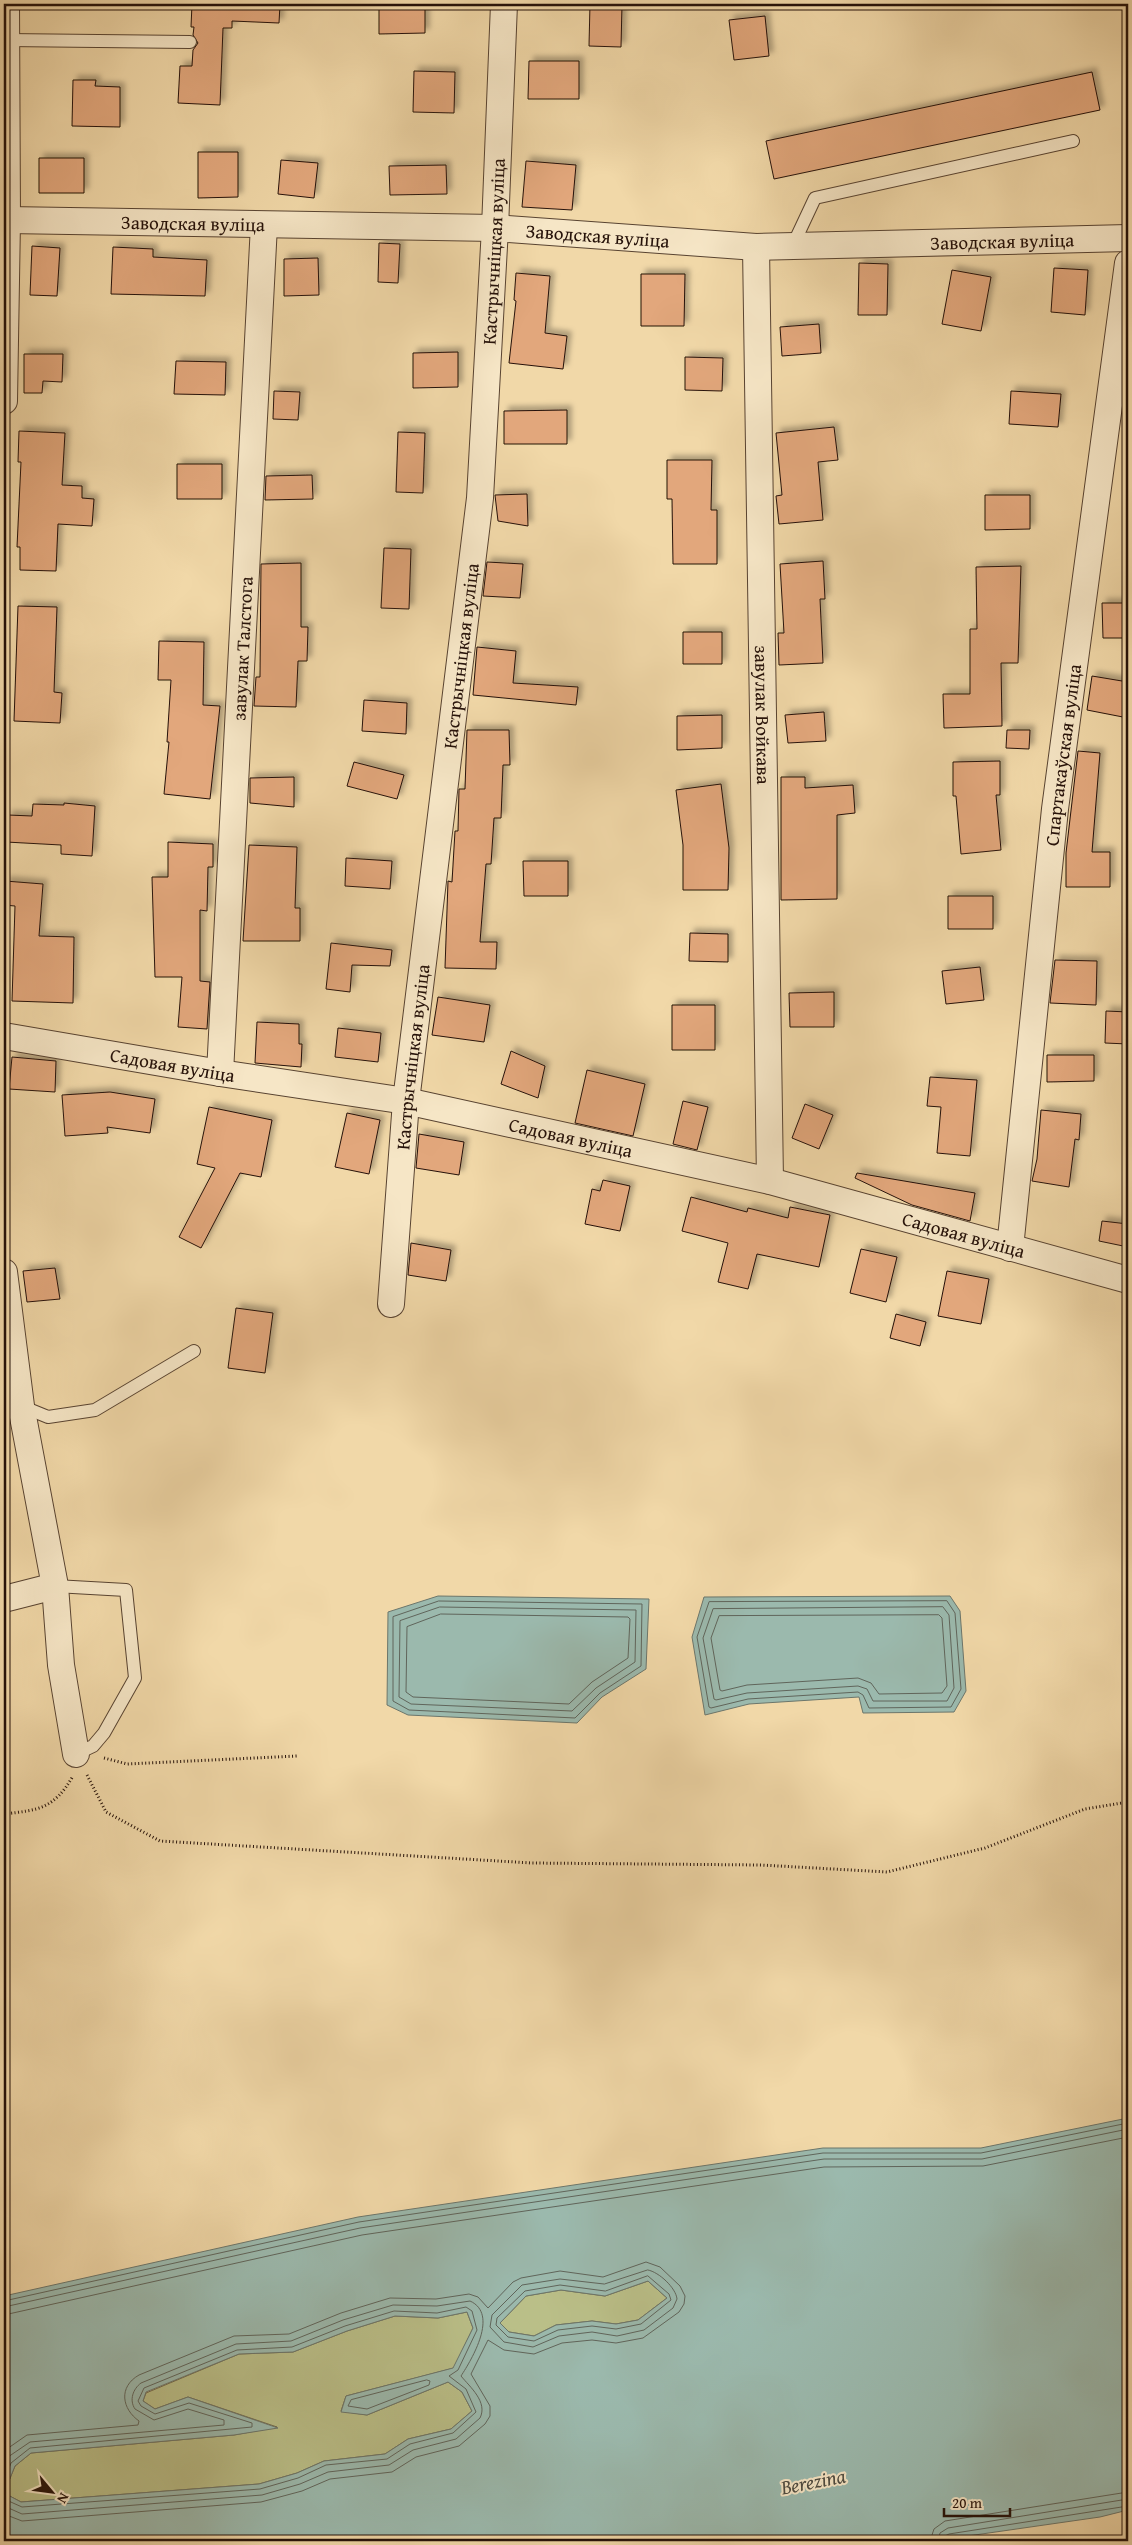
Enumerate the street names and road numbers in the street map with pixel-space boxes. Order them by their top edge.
street label: Кастрычніцкая вуліца [475,158,512,345]
street label: Заводская вуліца [121,208,265,238]
street label: Заводская вуліца [525,216,671,255]
street label: Заводская вуліца [930,225,1075,257]
street label: Кастрычніцкая вуліца [435,562,486,750]
street label: завулак Талстога [224,576,260,721]
street label: завулак Войкава [748,645,778,785]
street label: Спартакаўская вуліца [1037,662,1088,847]
street label: Кастрычніцкая вуліца [388,963,437,1151]
street label: Садовая вуліца [108,1040,237,1089]
street label: Садовая вуліца [506,1110,635,1164]
street label: Садовая вуліца [899,1204,1028,1265]

